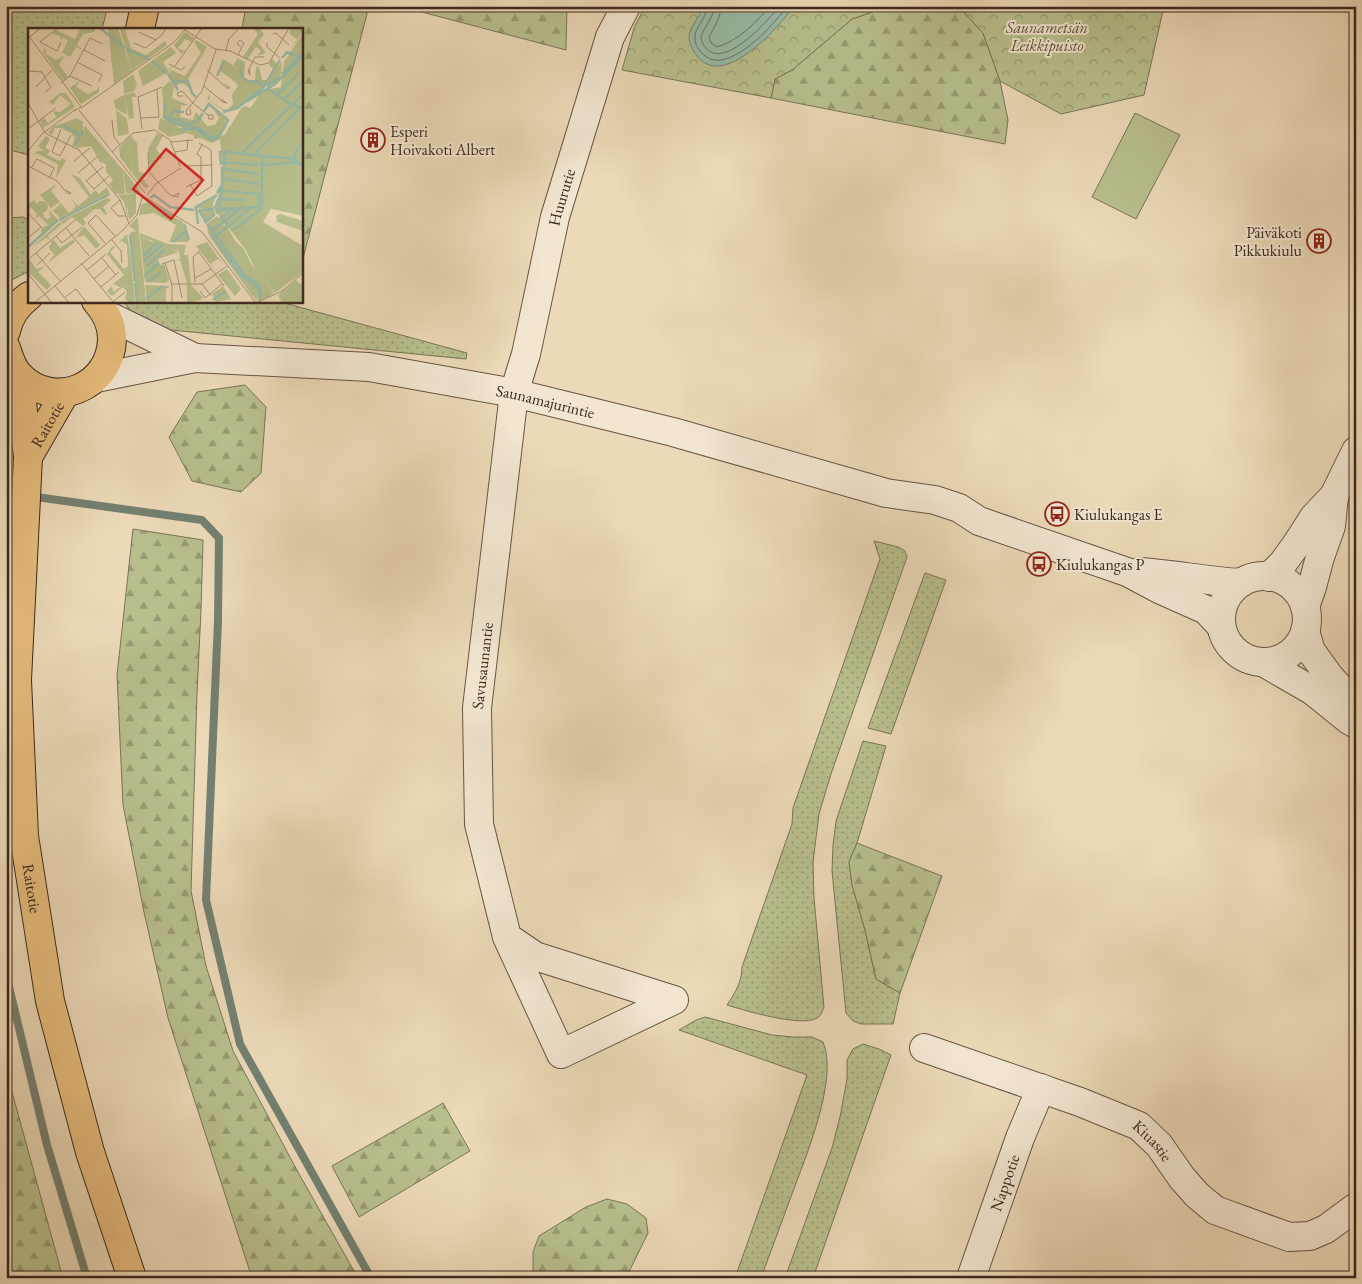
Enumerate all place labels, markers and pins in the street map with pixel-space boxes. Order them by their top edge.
place label: Esperi Hoivakoti Albert [390,121,495,160]
building icon: Esperi Hoivakoti Albert [360,127,386,153]
place label: Päiväkoti Pikkukiulu [1234,222,1303,261]
building icon: Päiväkoti Pikkukiulu [1306,228,1332,254]
bus stop icon: Kiulukangas E [1044,501,1070,527]
place label: Kiulukangas E [1074,504,1163,525]
bus stop icon: Kiulukangas P [1026,551,1052,577]
place label: Kiulukangas P [1056,554,1145,575]

